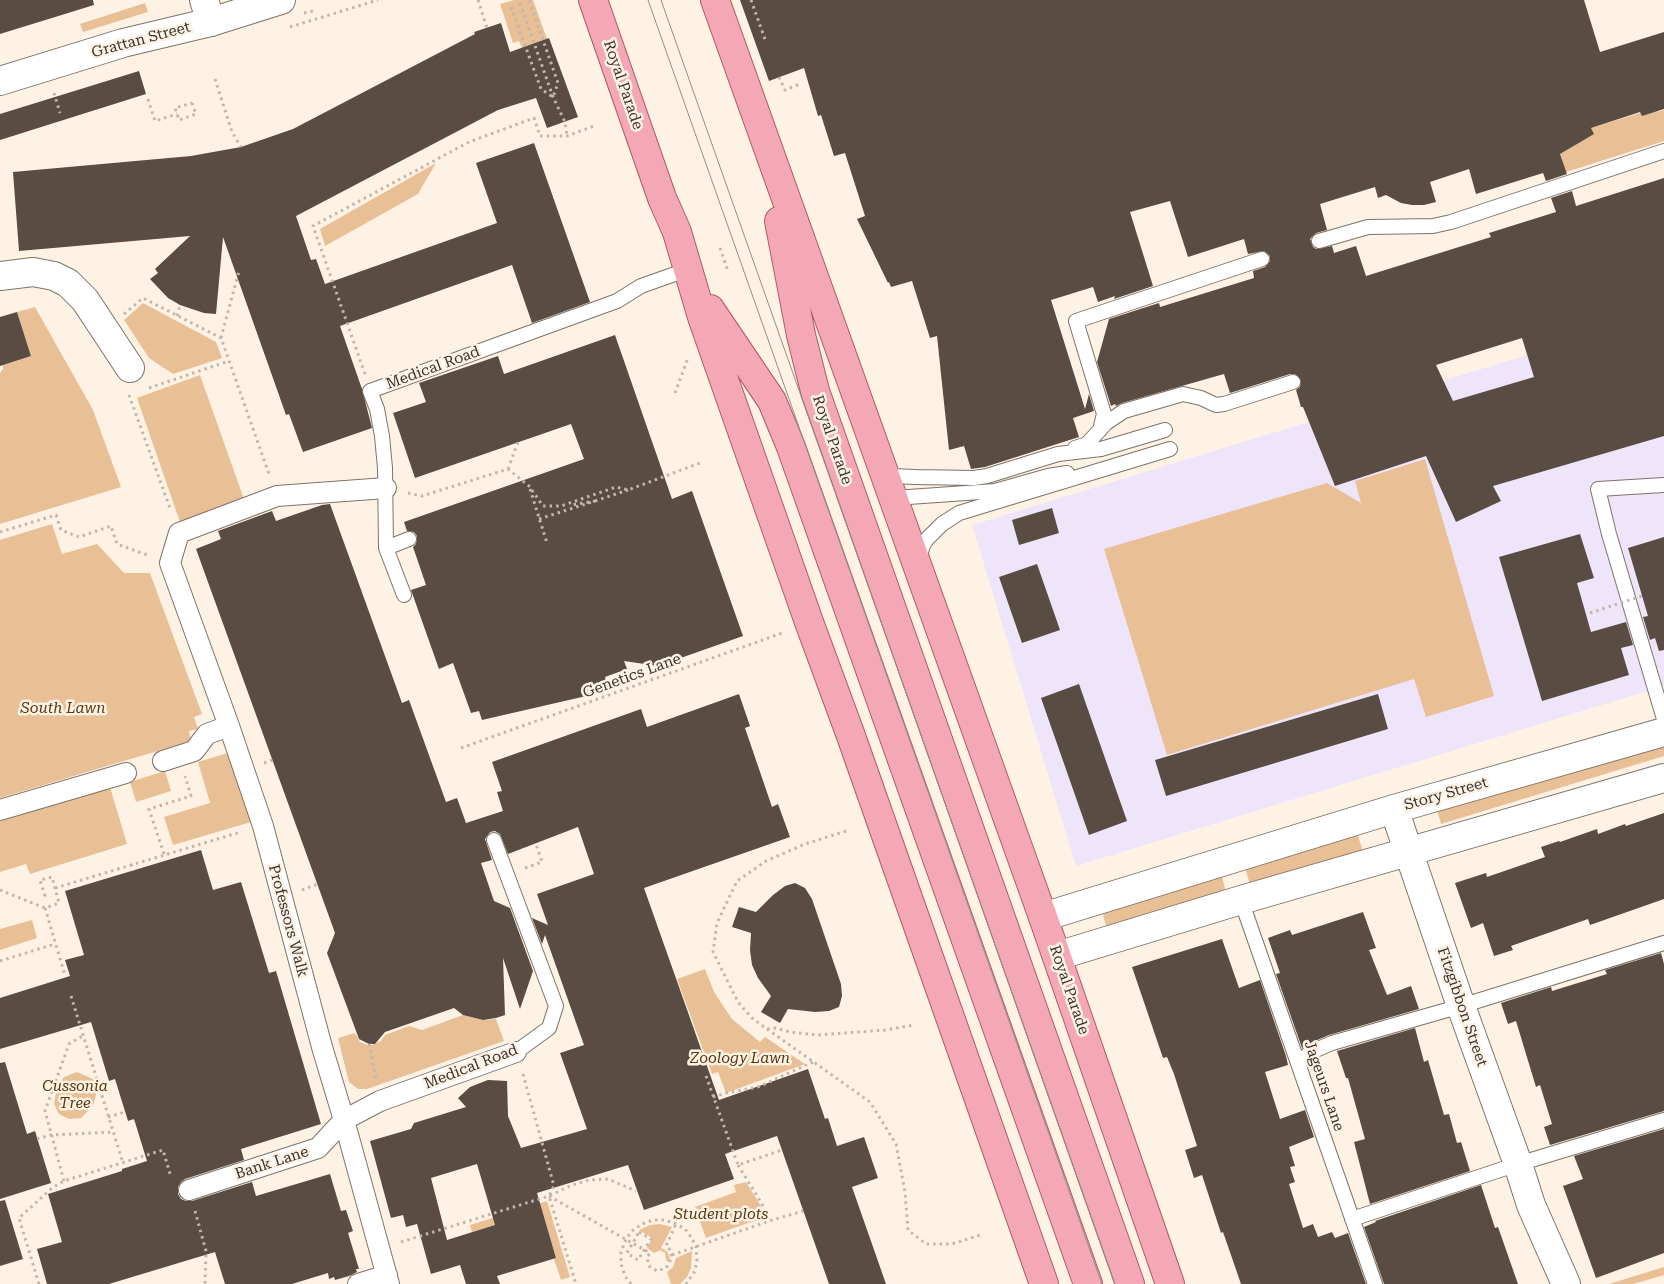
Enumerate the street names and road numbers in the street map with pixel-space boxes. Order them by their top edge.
street label: Grattan Street [90,18,192,62]
street label: Royal Parade [599,38,647,132]
street label: Medical Road [384,343,482,393]
street label: Royal Parade [808,393,856,487]
street label: Genetics Lane [580,650,684,702]
street label: Story Street [1402,773,1490,815]
street label: Professors Walk [264,863,312,979]
street label: Royal Parade [1045,943,1093,1037]
street label: Fitzgibbon Street [1433,945,1491,1069]
street label: Jageurs Lane [1300,1038,1348,1134]
street label: Medical Road [422,1041,520,1093]
street label: Bank Lane [233,1143,311,1183]

